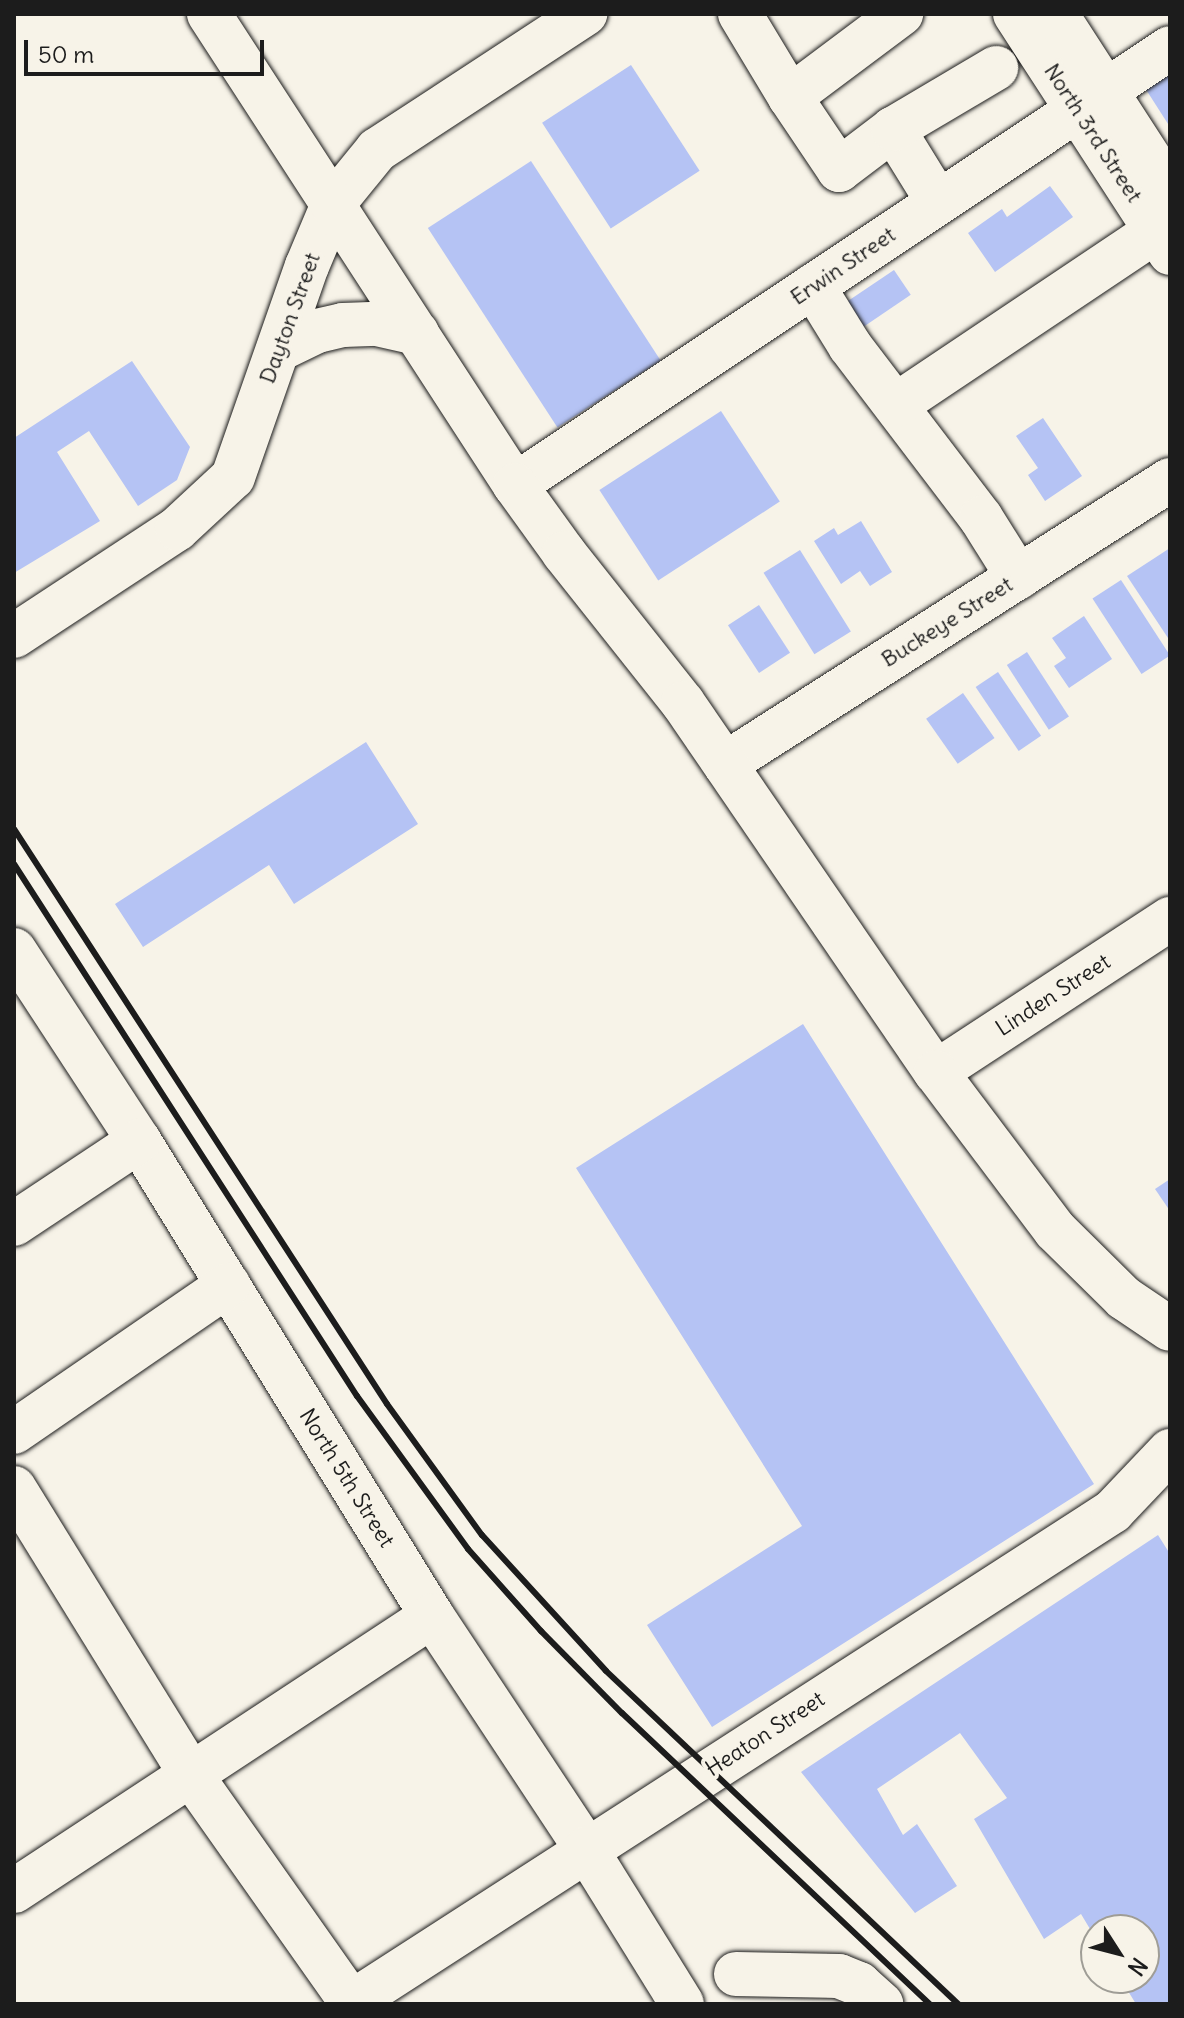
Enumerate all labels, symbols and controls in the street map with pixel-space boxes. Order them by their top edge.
scale bar [28,24,268,74]
text: 50 m [38,39,94,69]
street label: North 3rd Street [1038,59,1148,207]
street label: Erwin Street [786,221,900,311]
street label: Dayton Street [254,249,326,387]
street label: Buckeye Street [877,571,1017,673]
street label: Linden Street [991,948,1115,1042]
street label: North 5th Street [294,1404,400,1552]
street label: Heaton Street [701,1686,829,1782]
north arrow [1080,1914,1160,1994]
text: N [1122,1953,1154,1981]

